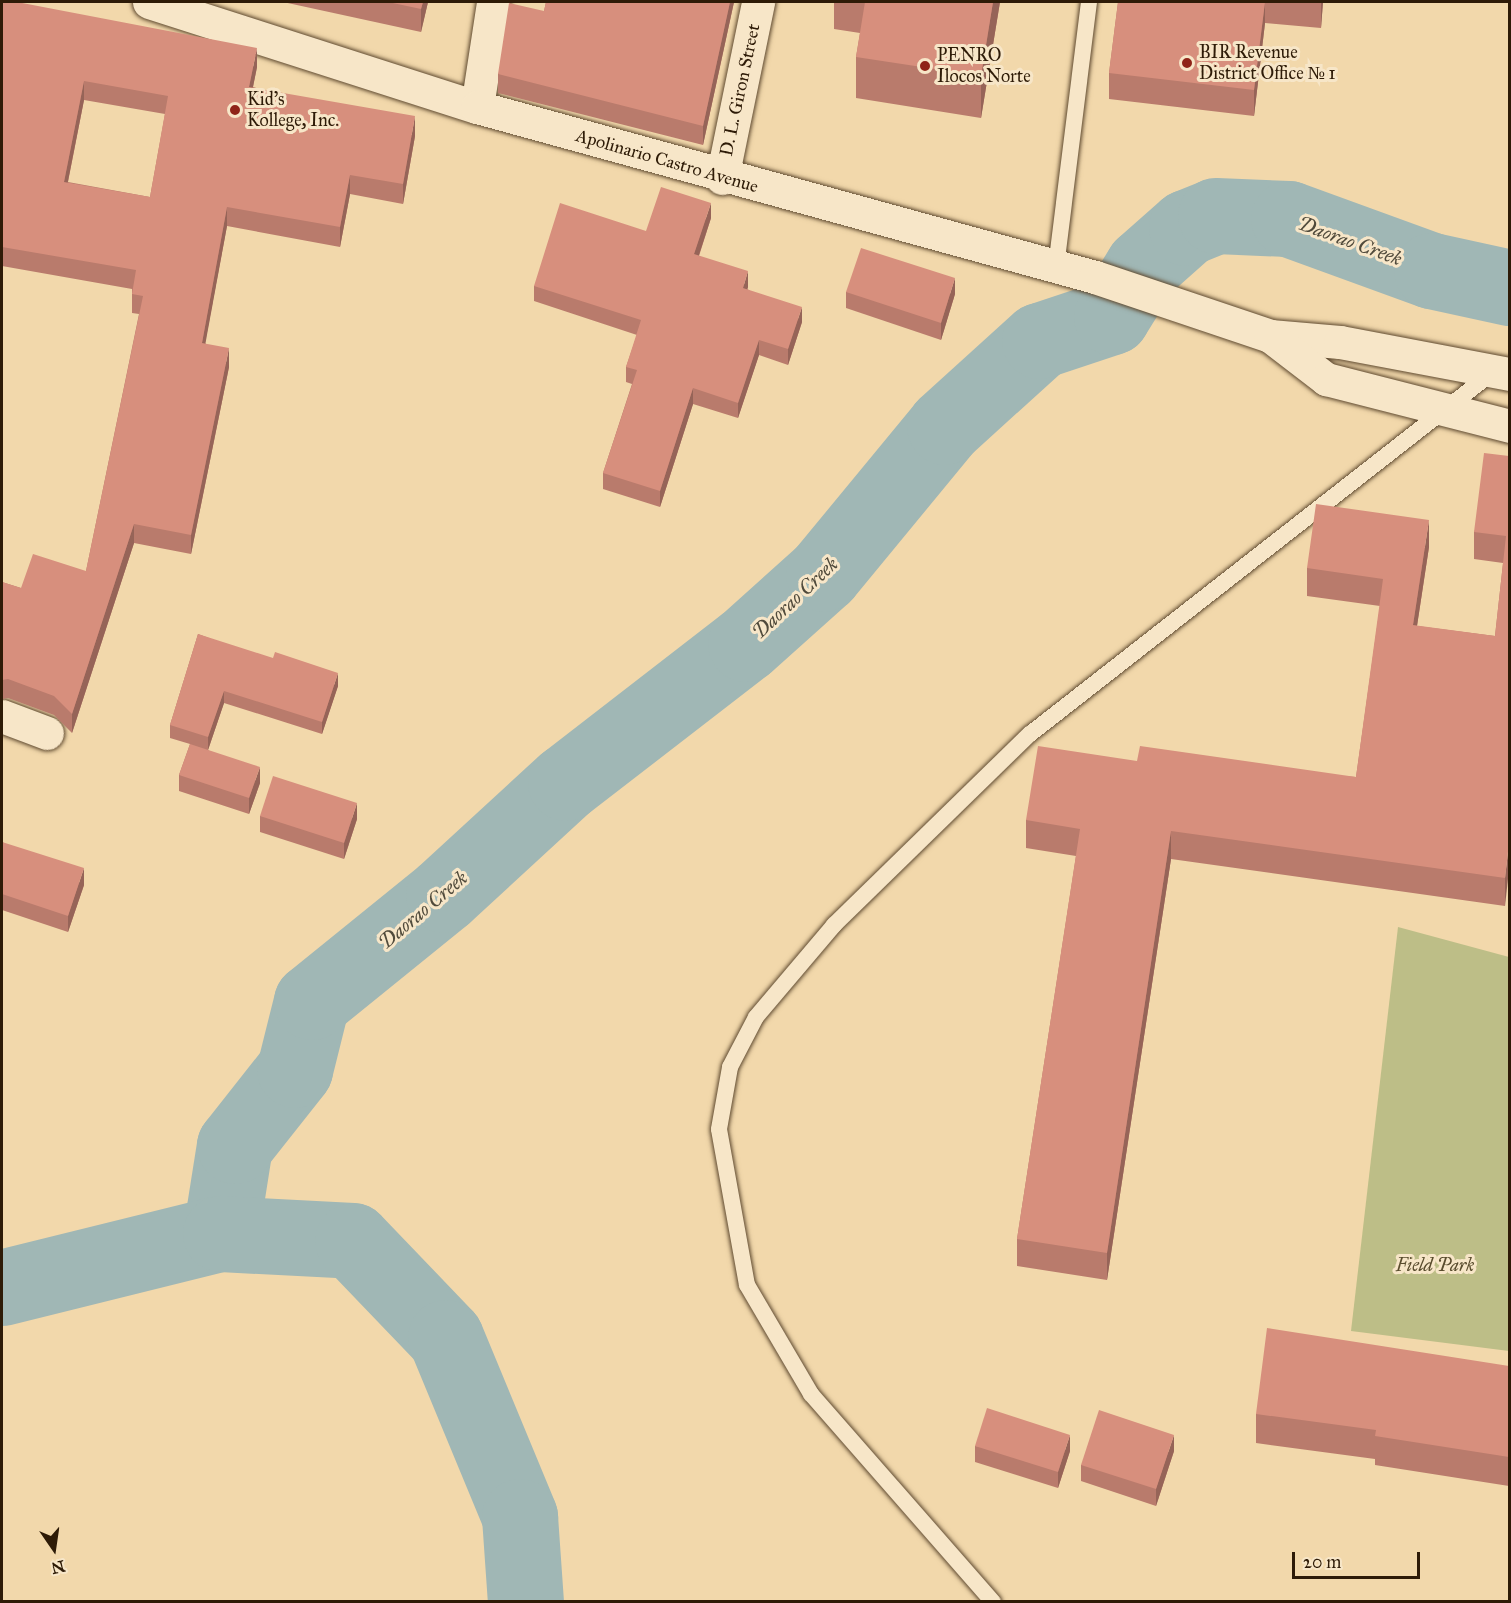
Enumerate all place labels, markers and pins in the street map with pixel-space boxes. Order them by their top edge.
place label: BIR Revenue District Office № 1 [1199,42,1336,84]
place label: PENRO Ilocos Norte [937,45,1031,88]
marker: BIR Revenue District Office № 1 [1180,56,1194,70]
marker: PENRO Ilocos Norte [918,59,932,73]
place label: Kid's Kollege, Inc. [247,89,339,132]
marker: Kid's Kollege, Inc. [228,103,242,117]

